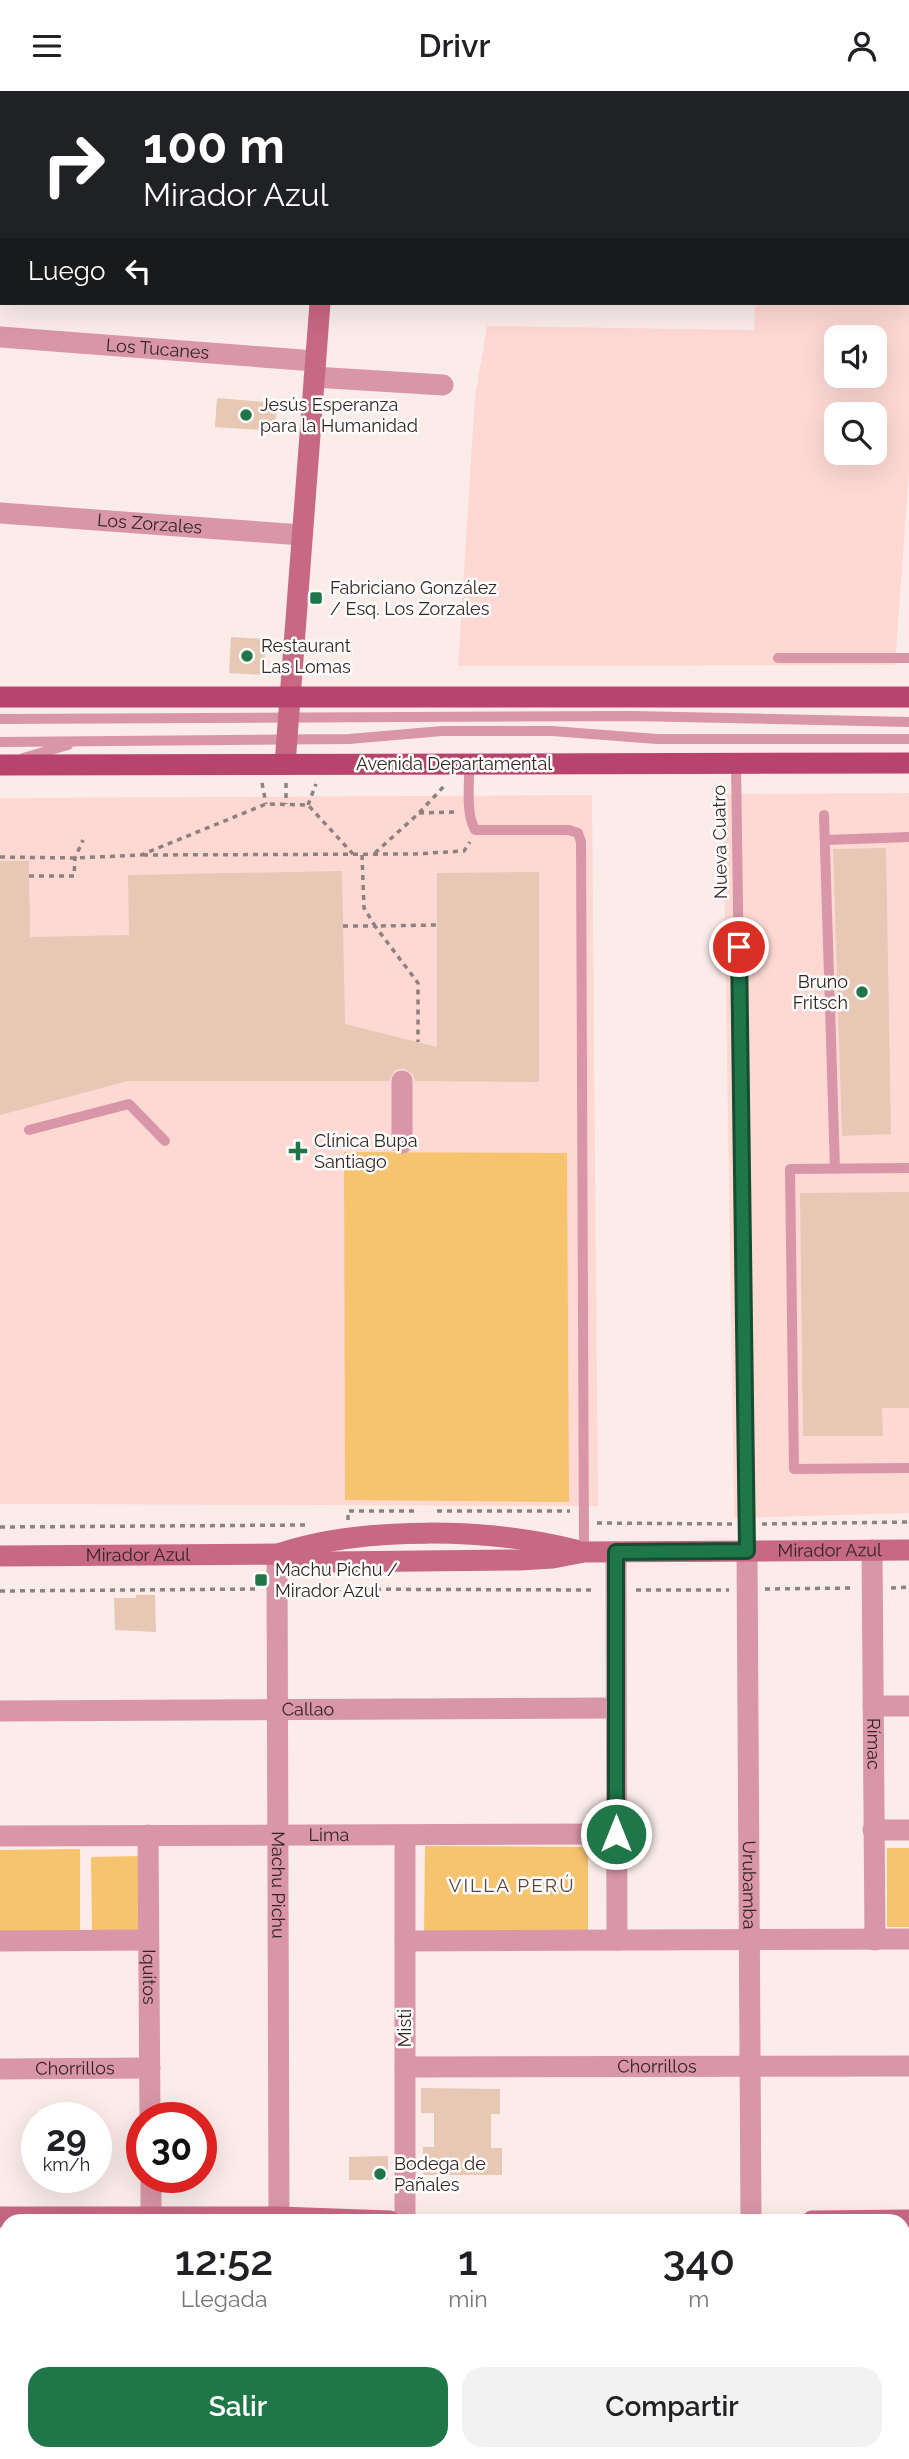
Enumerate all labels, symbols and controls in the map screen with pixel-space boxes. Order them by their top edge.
icon: menu [28,27,66,65]
text: Drivr [419,27,490,64]
icon: person [843,27,881,65]
text: 100 m [143,117,285,174]
icon: right [28,119,119,210]
text: Mirador Azul [143,176,328,213]
icon: left [119,252,157,290]
text: Luego [28,256,105,286]
map controls [824,325,887,465]
button: sound [824,325,887,388]
street label: Los Tucanes [105,334,210,363]
place label: Jesús Esperanza para la Humanidad [260,394,418,436]
button: search [824,402,887,465]
marker: Jesús Esperanza para la Humanidad [238,407,254,423]
street label: Los Zorzales [96,509,203,538]
place label: Fabriciano González / Esq. Los Zorzales [330,577,497,619]
marker: Fabriciano González / Esq. Los Zorzales [308,590,324,606]
place label: Restaurant Las Lomas [261,635,351,677]
marker: Restaurant Las Lomas [239,648,255,664]
street label: Avenida Departamental [356,753,552,774]
street label: Nueva Cuatro [708,784,731,899]
pin [709,917,769,977]
icon: arrive [720,928,758,966]
place label: Bruno Fritsch [793,971,848,1013]
marker: Bruno Fritsch [854,984,870,1000]
place label: Clínica Bupa Santiago [314,1130,417,1172]
marker: Clínica Bupa Santiago [288,1141,308,1161]
street label: Mirador Azul [778,1539,882,1561]
street label: Mirador Azul [86,1544,190,1565]
place label: Machu Pichu / Mirador Azul [275,1559,398,1601]
marker: Machu Pichu / Mirador Azul [253,1572,269,1588]
street label: Callao [282,1698,335,1720]
street label: Rímac [863,1718,885,1770]
position arrow [579,1797,653,1871]
street label: Lima [309,1824,349,1845]
street label: Machu Pichu [268,1831,289,1939]
street label: Urubamba [739,1840,760,1930]
district label: VILLA PERÚ [448,1874,576,1896]
street label: Iquitos [139,1949,160,2005]
street label: Misti [394,2009,415,2047]
street label: Chorrillos [617,2055,697,2077]
street label: Chorrillos [35,2057,115,2079]
speed limit sign: 30 [126,2102,217,2193]
text: 29 [46,2118,87,2159]
place label: Bodega de Pañales [394,2153,486,2195]
text: km/h [43,2154,90,2175]
marker: Bodega de Pañales [372,2166,388,2182]
text: 12:52 [175,2236,273,2285]
text: 1 [458,2236,478,2285]
text: 340 [663,2236,735,2285]
text: Llegada [181,2285,267,2312]
text: min [448,2285,488,2312]
text: m [688,2285,709,2312]
button: Salir [28,2367,448,2447]
button: Compartir [462,2367,882,2447]

